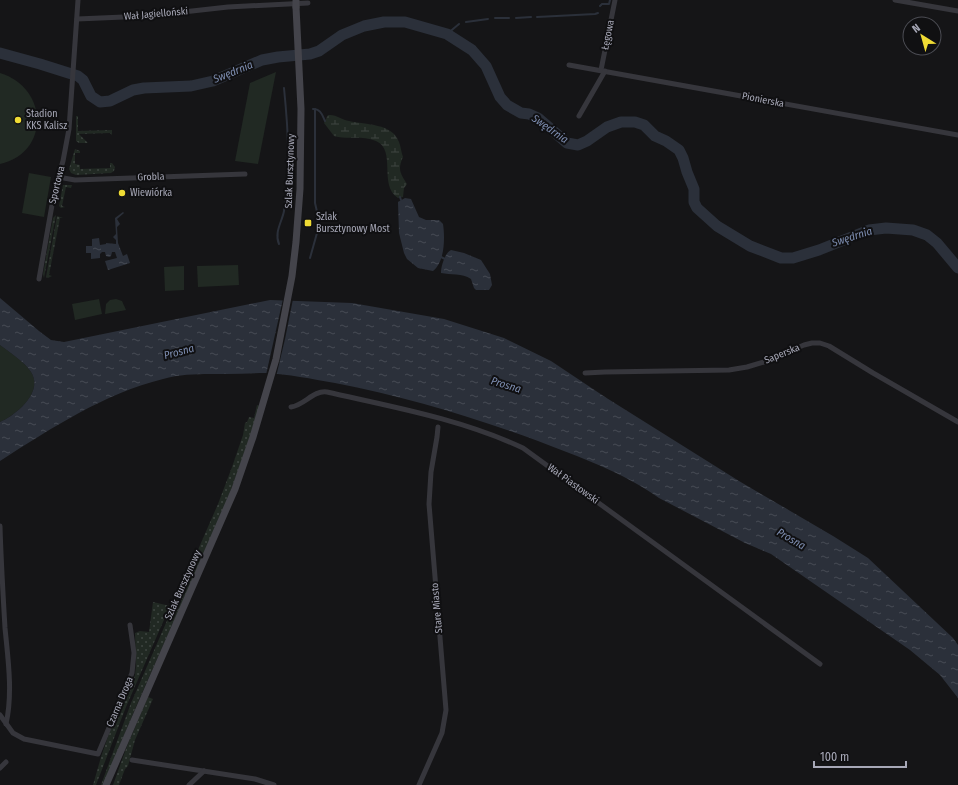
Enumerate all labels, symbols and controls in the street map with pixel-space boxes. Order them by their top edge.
street label: Wał Jagielloński [123,4,188,23]
north arrow [902,16,942,56]
street label: Łęgowa [599,19,617,51]
text: N [910,21,923,36]
water label: Swędrnia [210,58,255,86]
street label: Pionierska [741,90,785,110]
place label: Stadion KKS Kalisz [26,108,67,132]
water label: Swędrnia [528,111,571,146]
marker: Stadion KKS Kalisz [13,115,23,125]
street label: Szlak Bursztynowy [283,133,297,209]
street label: Sportowa [46,165,68,205]
street label: Grobla [137,171,165,183]
place label: Wiewiórka [130,187,172,199]
marker: Wiewiórka [117,188,127,198]
place label: Szlak Bursztynowy Most [316,211,390,235]
marker: Szlak Bursztynowy Most [303,218,313,228]
water label: Swędrnia [829,224,874,250]
street label: Saperska [763,341,802,367]
water label: Prosna [162,342,196,362]
water label: Prosna [489,374,523,396]
street label: Wał Piastowski [545,461,601,507]
water label: Prosna [774,526,808,552]
street label: Szlak Bursztynowy [162,548,204,622]
street label: Stare Miasto [429,582,445,634]
street label: Czarna Droga [104,675,136,729]
scale bar [814,743,906,769]
text: 100 m [820,750,849,764]

